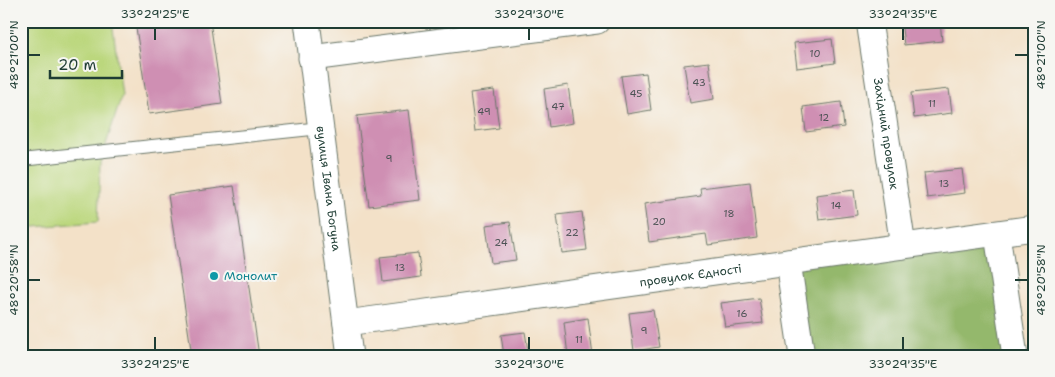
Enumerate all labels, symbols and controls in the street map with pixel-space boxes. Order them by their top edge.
text: 33°29'25"E [121,6,189,22]
text: 33°29'30"E [494,6,564,22]
text: 33°29'35"E [869,6,937,22]
text: 48°21'00"N [6,20,22,90]
text: 48°21'00"N [1033,20,1049,90]
house number: 10 [810,47,820,60]
scale bar [50,48,122,80]
text: 20 m [58,55,97,75]
house number: 43 [692,76,706,89]
street label: Західний провулок [870,77,902,191]
house number: 45 [630,87,642,100]
house number: 11 [928,97,936,110]
house number: 47 [551,100,565,113]
house number: 49 [477,105,491,118]
house number: 12 [819,111,829,124]
street label: вулиця Івана Богуна [313,125,345,253]
house number: 9 [386,152,393,165]
house number: 13 [939,177,949,190]
house number: 14 [831,199,841,212]
house number: 18 [723,207,735,220]
house number: 20 [652,215,666,228]
house number: 22 [565,226,579,239]
house number: 24 [494,236,508,249]
text: 48°20'58"N [6,244,22,316]
text: 48°20'58"N [1033,244,1049,316]
street label: провулок Єдності [639,260,743,290]
house number: 13 [395,261,405,274]
place label: Монолит [224,268,278,284]
marker: Монолит [208,270,220,282]
house number: 16 [737,307,747,320]
house number: 9 [641,324,648,337]
house number: 11 [575,333,583,346]
text: 33°29'25"E [121,356,189,372]
text: 33°29'30"E [494,356,564,372]
text: 33°29'35"E [869,356,937,372]

